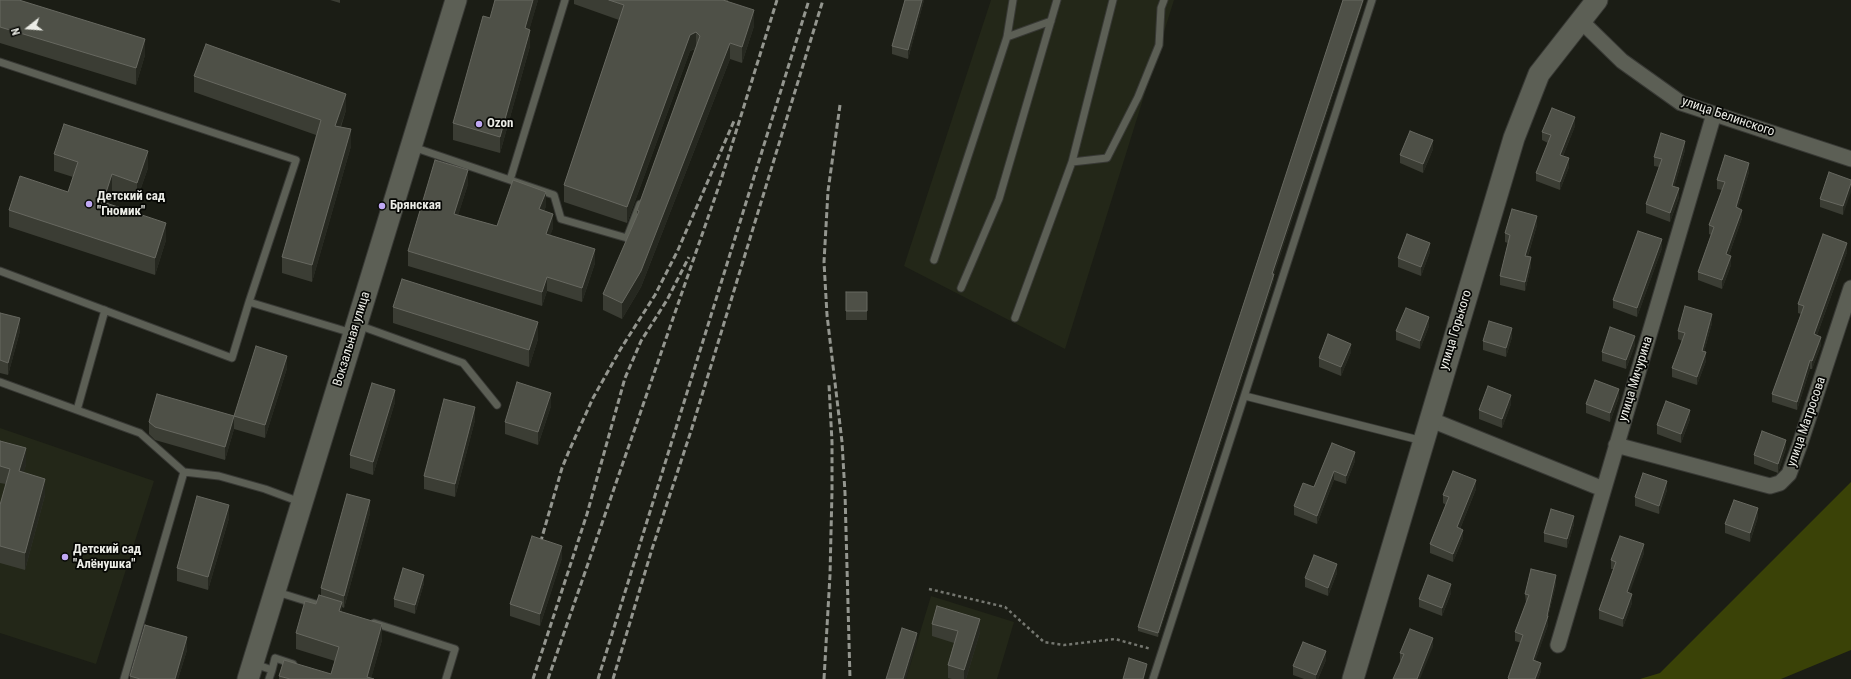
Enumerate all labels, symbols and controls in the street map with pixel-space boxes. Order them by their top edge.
north arrow [8,8,48,48]
text: N [9,27,23,37]
street label: улица Белинского [1679,94,1777,140]
place label: Ozon [487,116,513,132]
marker: Ozon [474,119,484,129]
place label: Детский сад "Гномик" [97,189,165,220]
place label: Брянская [390,198,441,214]
marker: Детский сад "Гномик" [84,199,94,209]
marker: Брянская [377,201,387,211]
street label: улица Горького [1436,288,1476,372]
street label: Вокзальная улица [330,290,374,388]
street label: улица Мичурина [1616,334,1656,424]
street label: улица Матросова [1784,375,1830,469]
place label: Детский сад "Алёнушка" [73,542,141,573]
marker: Детский сад "Алёнушка" [60,552,70,562]

